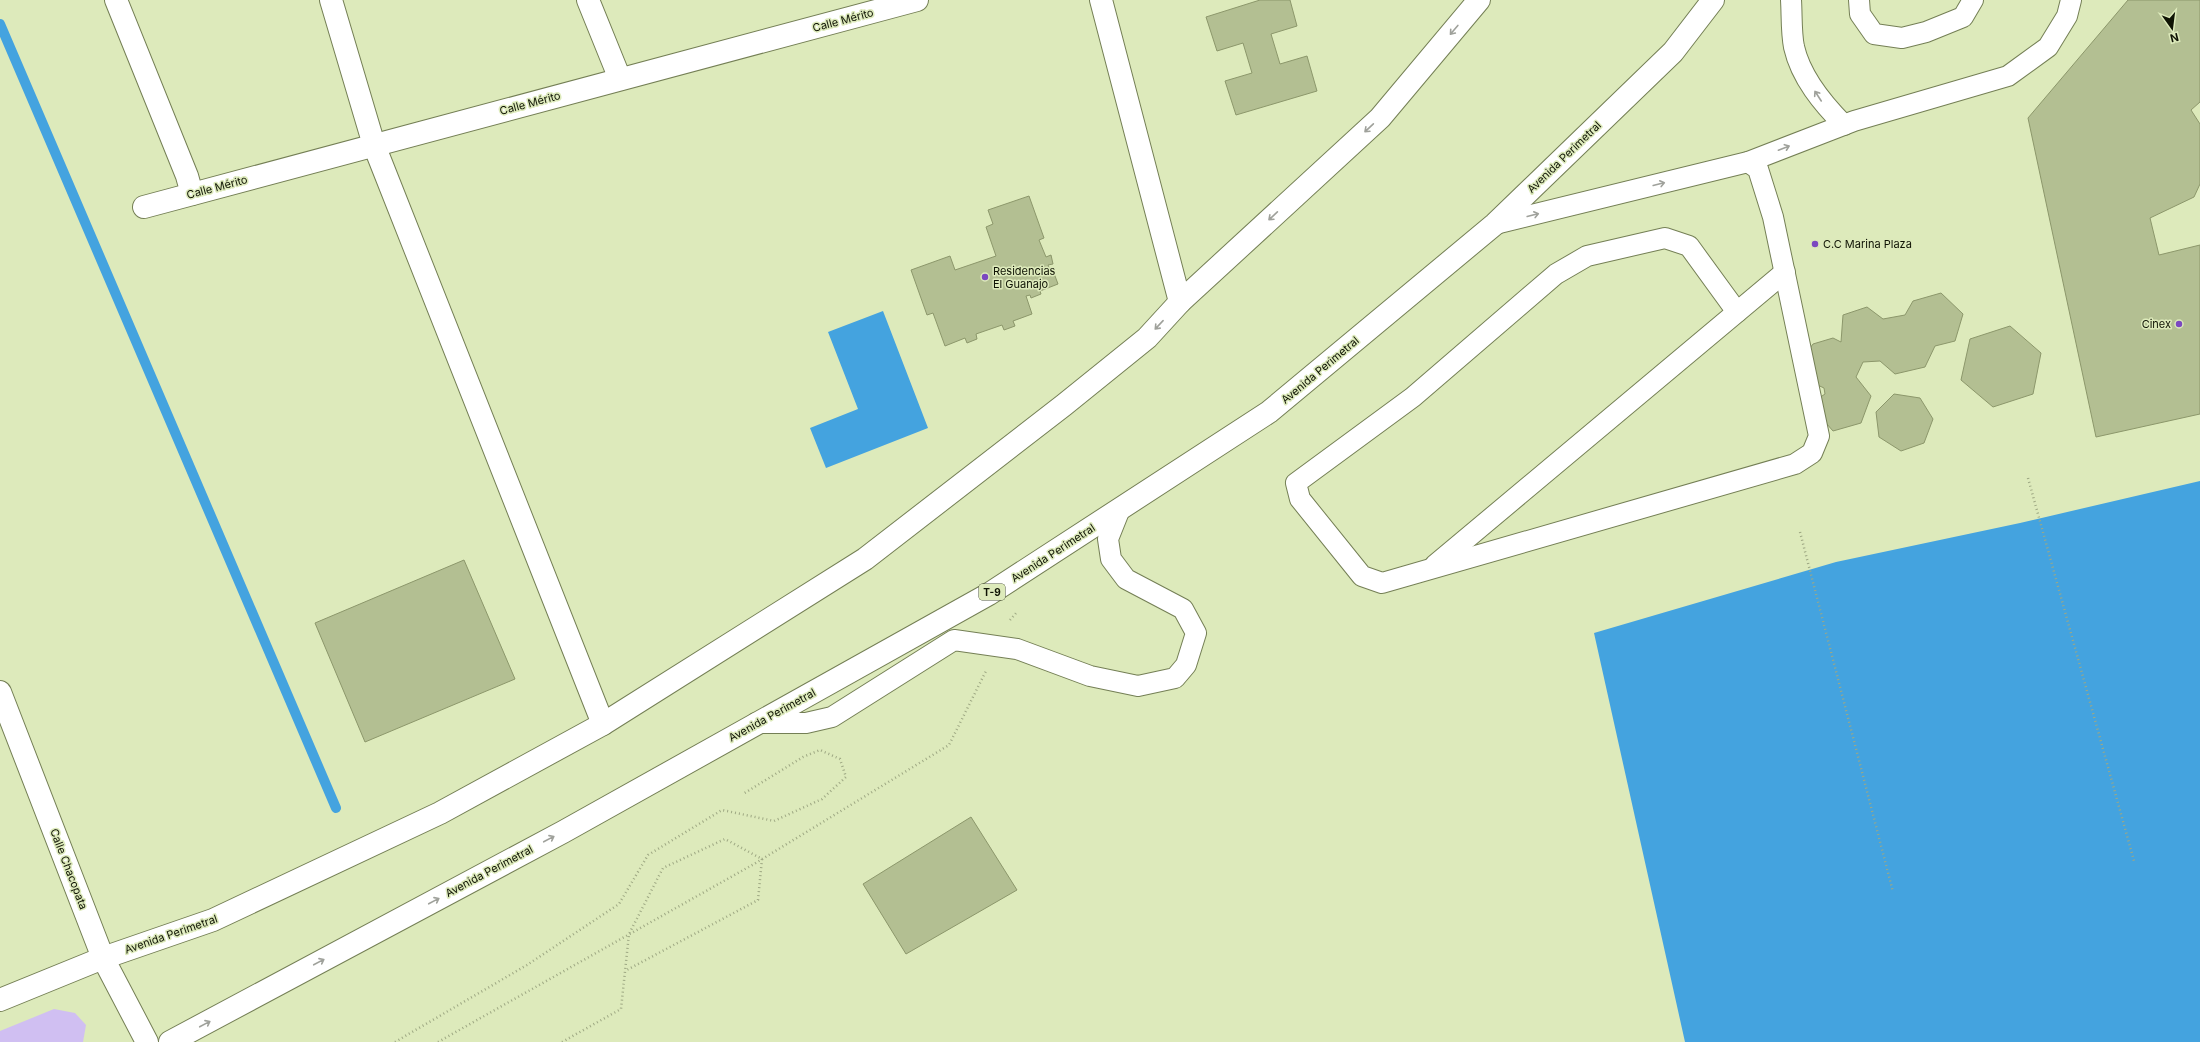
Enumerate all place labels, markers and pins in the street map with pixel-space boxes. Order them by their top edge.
place label: C.C Marina Plaza [1823,237,1912,251]
marker: C.C Marina Plaza [1810,239,1820,249]
place label: Residencias El Guanajo [993,264,1056,291]
marker: Residencias El Guanajo [980,272,990,282]
place label: Cinex [2142,317,2171,331]
marker: Cinex [2174,319,2184,329]

